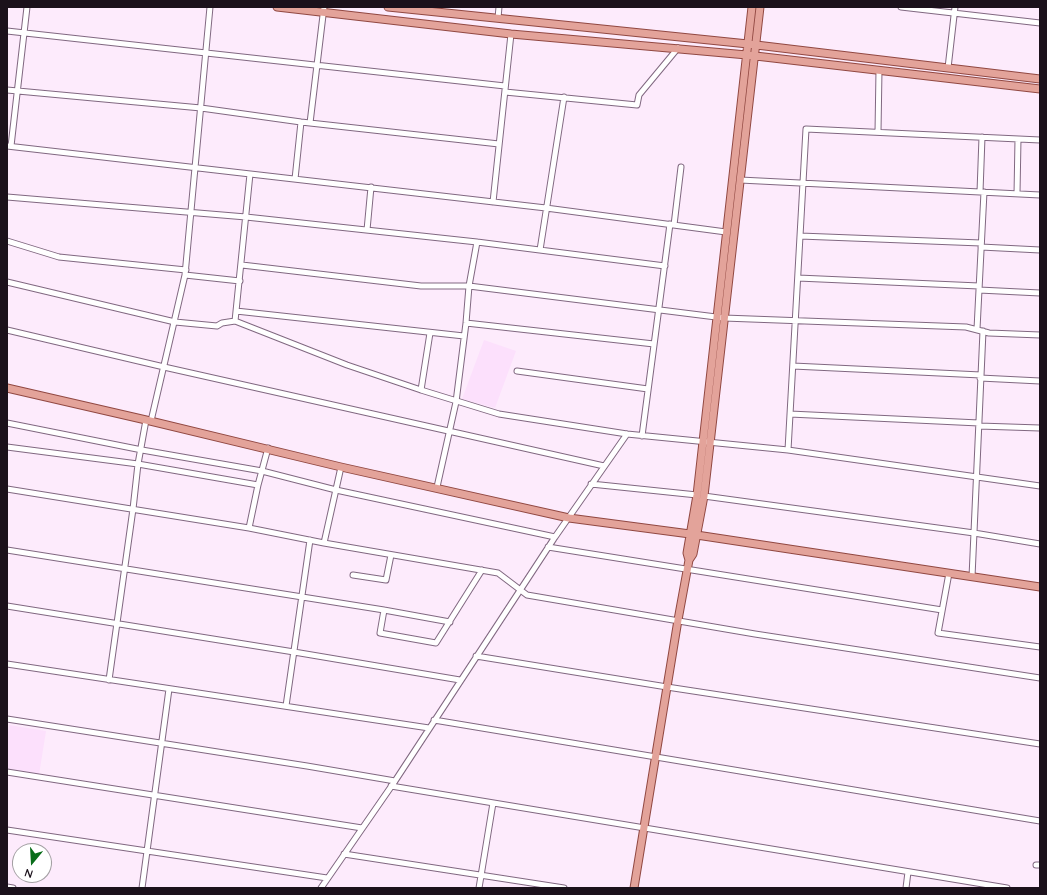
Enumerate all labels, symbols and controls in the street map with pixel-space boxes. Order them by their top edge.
north arrow [12,843,52,883]
text: N [23,866,35,881]

